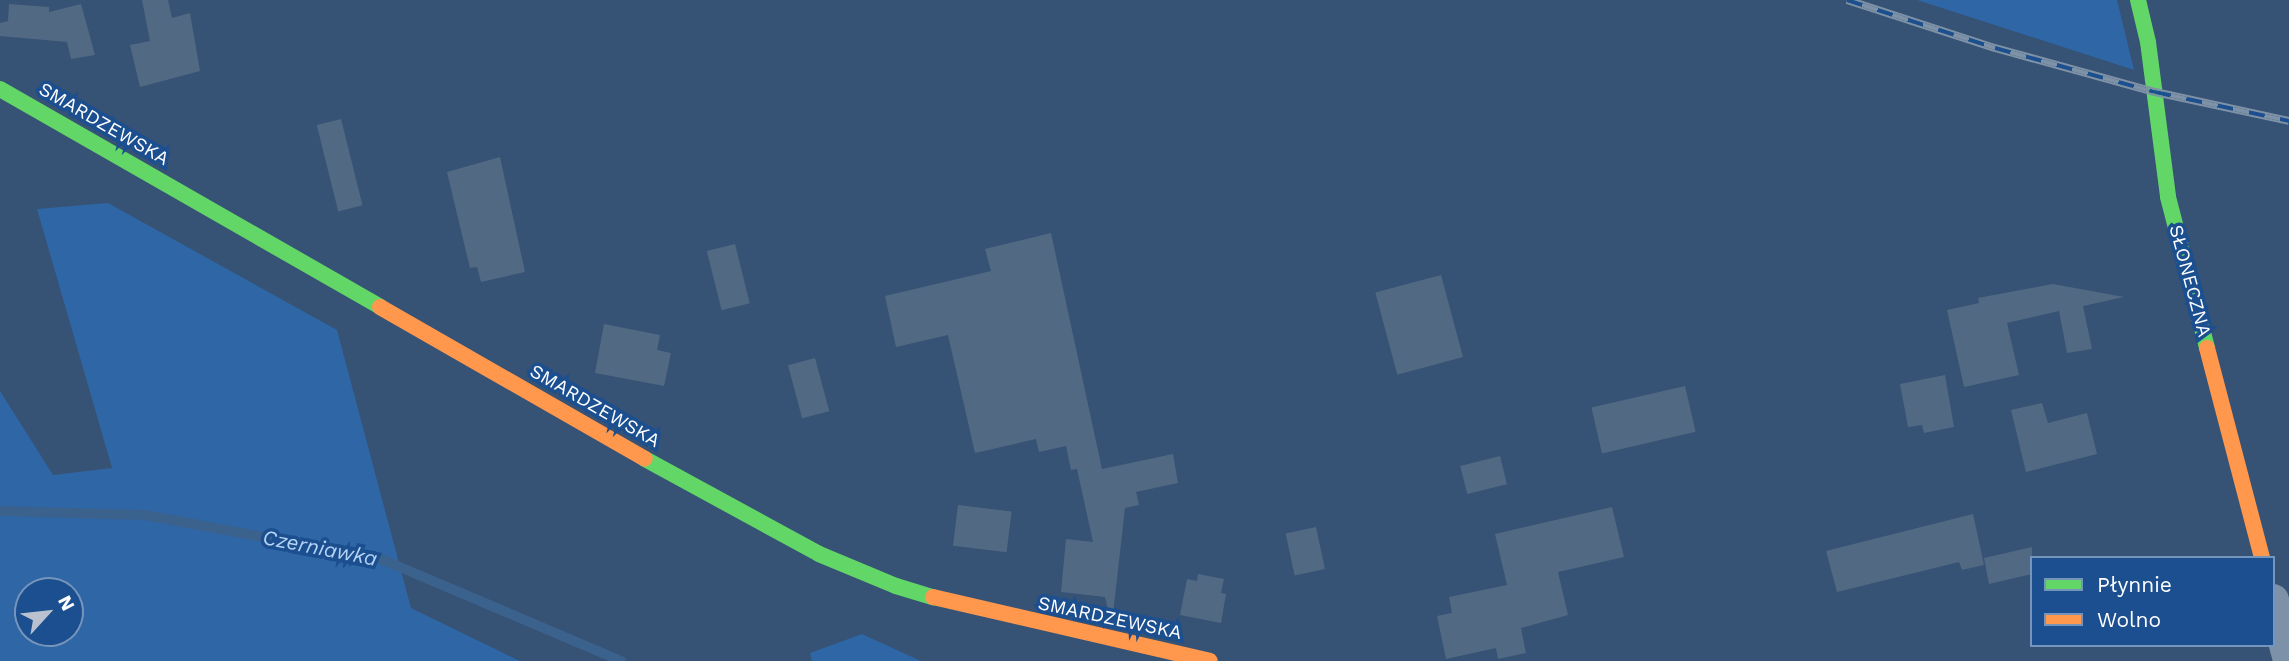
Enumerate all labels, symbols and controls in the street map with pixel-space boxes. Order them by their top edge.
street label: SMARDZEWSKA [35,78,173,170]
street label: SŁONECZNA [2164,222,2216,340]
street label: SMARDZEWSKA [526,360,664,452]
water label: Czerniawka [261,525,379,571]
legend [2030,556,2275,647]
text: Płynnie [2097,572,2172,597]
north arrow [14,577,84,647]
text: N [53,592,80,615]
street label: SMARDZEWSKA [1036,592,1184,644]
text: Wolno [2097,607,2161,632]

